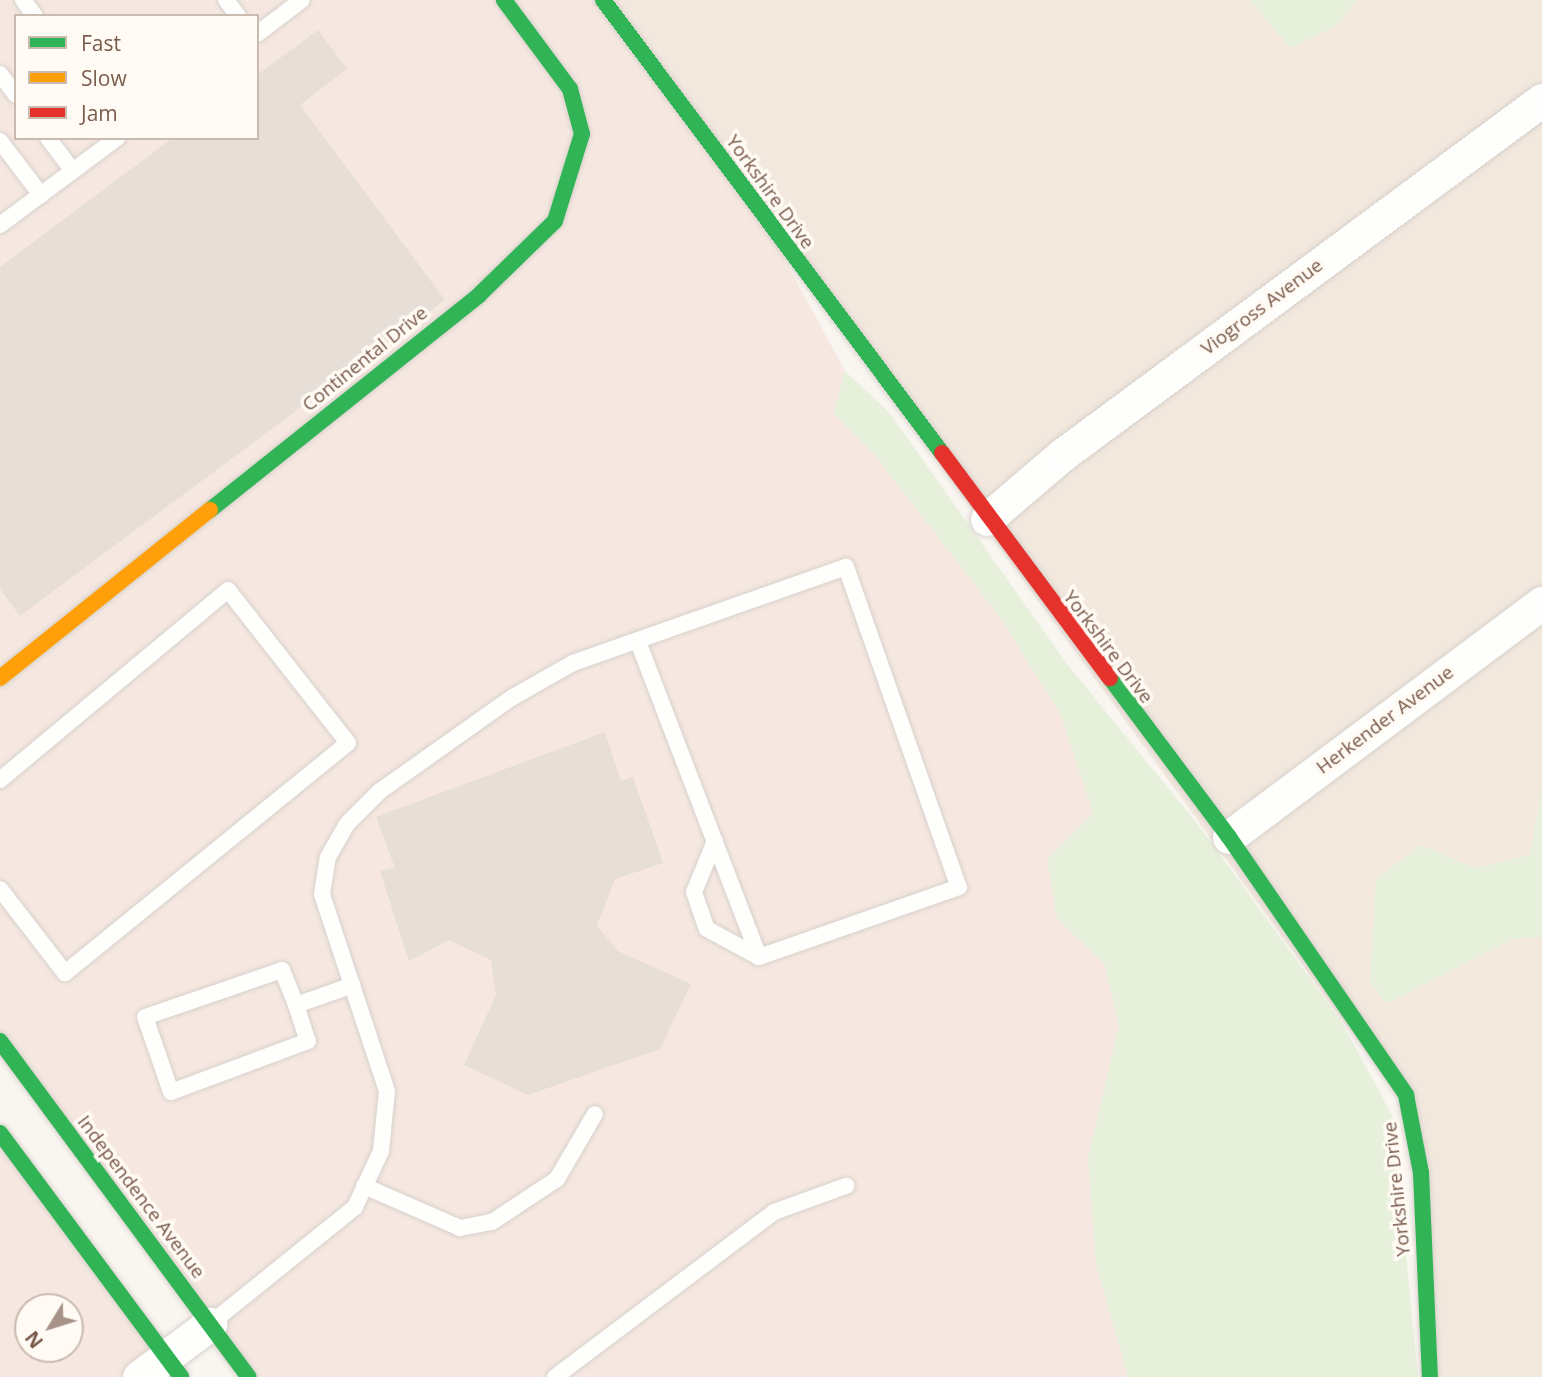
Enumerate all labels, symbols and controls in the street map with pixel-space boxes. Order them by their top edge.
legend [14,14,259,140]
text: Fast [81,29,121,57]
text: Slow [81,64,127,92]
text: Jam [81,99,118,127]
street label: Yorkshire Drive [721,131,819,253]
street label: Viogross Avenue [1197,254,1327,360]
street label: Continental Drive [298,302,432,416]
street label: Yorkshire Drive [1058,586,1158,708]
street label: Herkender Avenue [1312,661,1458,779]
street label: Independence Avenue [72,1111,210,1283]
street label: Yorkshire Drive [1379,1121,1415,1257]
north arrow [14,1293,84,1363]
text: N [19,1326,49,1354]

